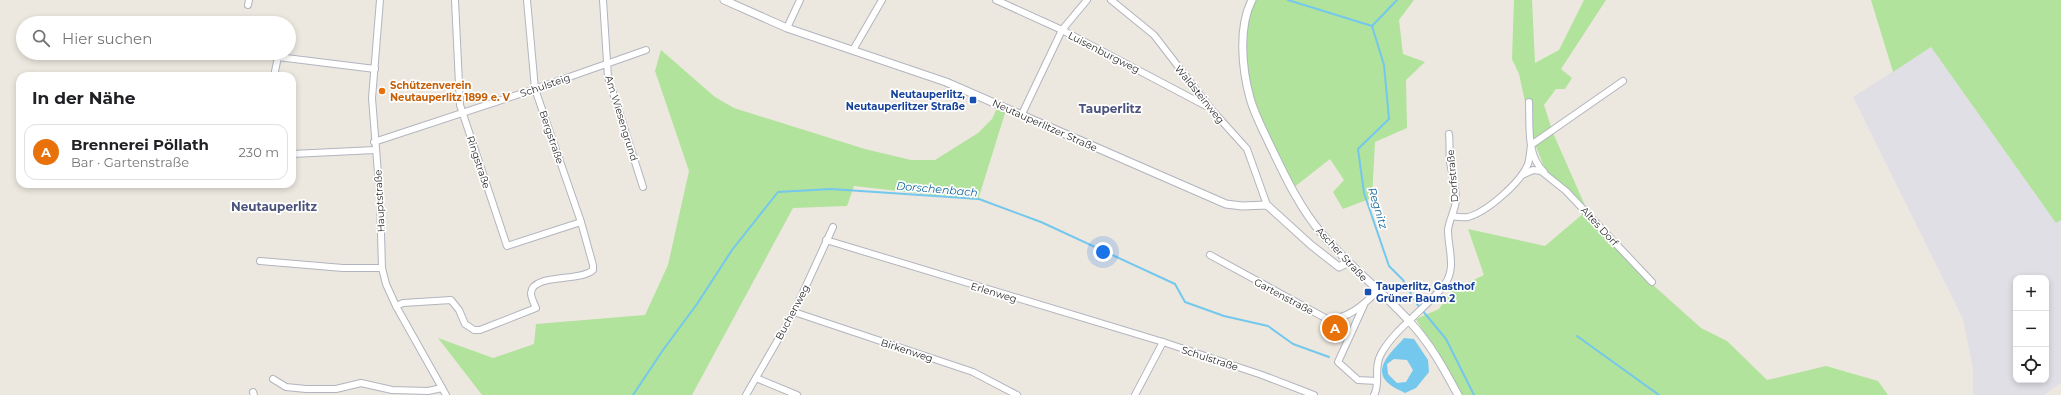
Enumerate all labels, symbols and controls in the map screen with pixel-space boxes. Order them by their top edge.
search box [16,16,296,60]
icon: search [30,27,52,49]
text: Hier suchen [62,29,152,48]
street label: Luisenburgweg [1066,29,1142,76]
street label: Waldsteinweg [1172,62,1227,126]
street label: Schulsteig [518,71,572,100]
street label: Am Wiesengrund [602,74,641,163]
place label: Schützenverein Neutauperlitz 1899 e. V [390,79,510,104]
marker: Schützenverein Neutauperlitz 1899 e. V [377,86,387,96]
text: In der Nähe [32,88,136,108]
place label: Neutauperlitz, Neutauperlitzer Straße [846,88,965,113]
marker: Neutauperlitz, Neutauperlitzer Straße [968,95,978,105]
street label: Neutauperlitzer Straße [990,96,1099,154]
district label: Tauperlitz [1079,101,1142,116]
street label: Bergstraße [536,109,567,166]
street label: Ringstraße [464,134,493,190]
text: Brennerei Pöllath [71,135,209,154]
text: A [41,144,51,160]
text: 230 m [238,144,279,160]
street label: Dorfstraße [1444,149,1461,203]
text: Bar · Gartenstraße [71,154,189,170]
street label: Hauptstraße [371,169,388,233]
water label: Dorschenbach [896,178,978,200]
water label: Regnitz [1365,186,1391,231]
district label: Neutauperlitz [231,199,318,214]
street label: Altes Dorf [1578,204,1622,249]
street label: Ascher Straße [1313,225,1370,284]
your location [1093,242,1113,262]
street label: Gartenstraße [1252,275,1316,318]
map controls [2013,275,2049,383]
button: + [2013,275,2049,311]
street label: Erlenweg [969,279,1018,306]
place label: Tauperlitz, Gasthof Grüner Baum 2 [1376,280,1476,305]
street label: Buchenweg [772,282,812,342]
marker: Tauperlitz, Gasthof Grüner Baum 2 [1363,287,1373,297]
button: − [2013,311,2049,347]
pin: A [1322,313,1348,343]
street label: Birkenweg [879,336,935,365]
street label: Schulstraße [1180,343,1240,374]
button: locate [2013,347,2049,383]

